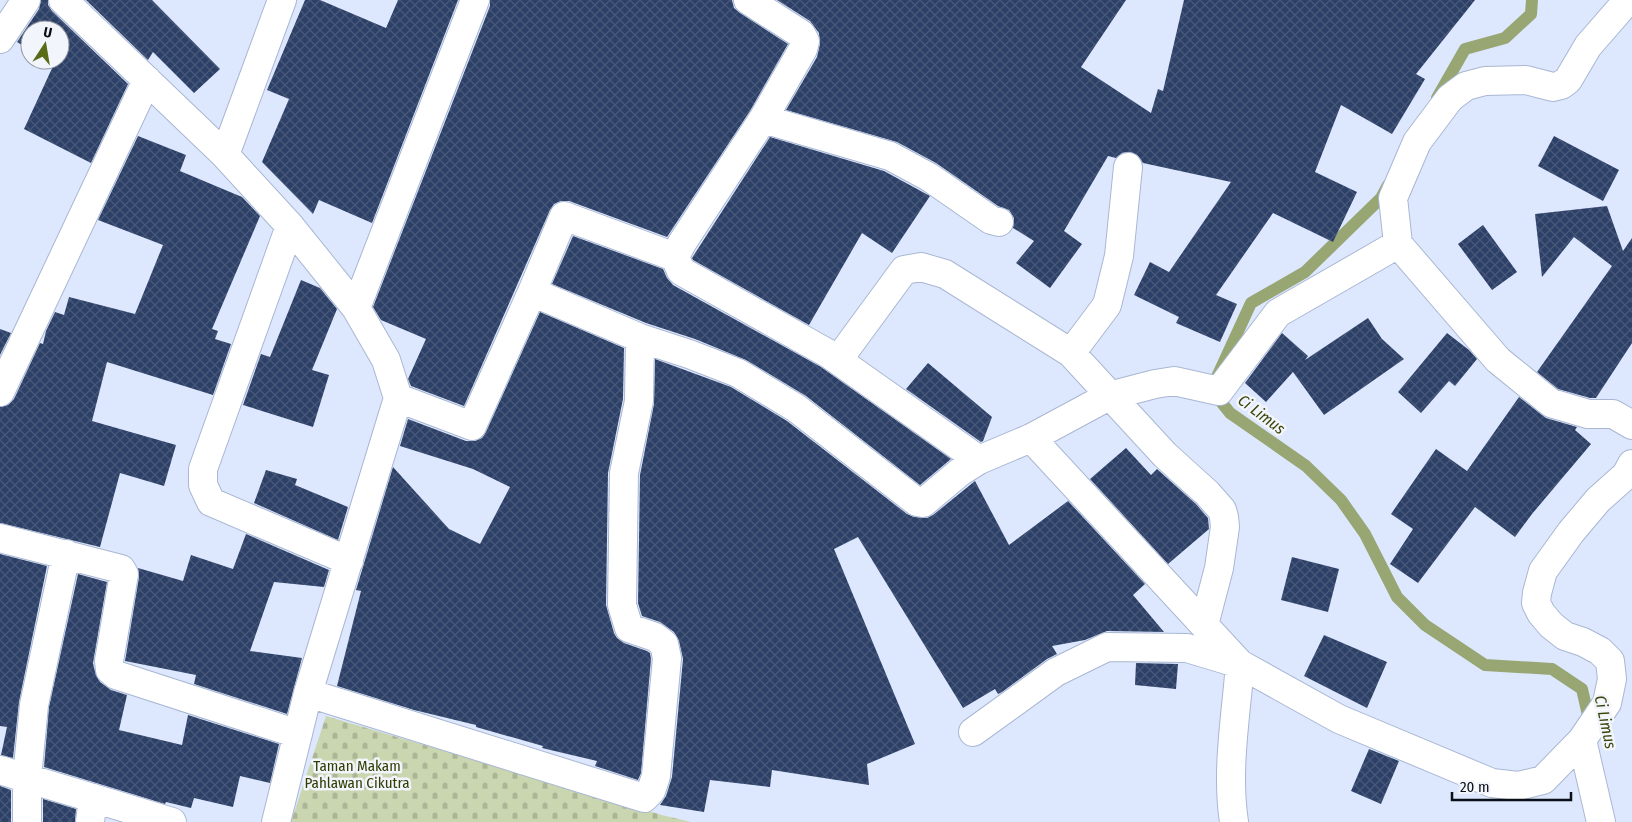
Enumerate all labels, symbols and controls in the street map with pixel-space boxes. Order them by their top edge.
north arrow [20,20,70,70]
text: U [42,24,53,42]
water label: Ci Limus [1234,391,1289,438]
water label: Ci Limus [1591,694,1620,751]
park label: Taman Makam Pahlawan Cikutra [304,757,410,792]
scale bar [1452,770,1571,802]
text: 20 m [1460,778,1490,796]

